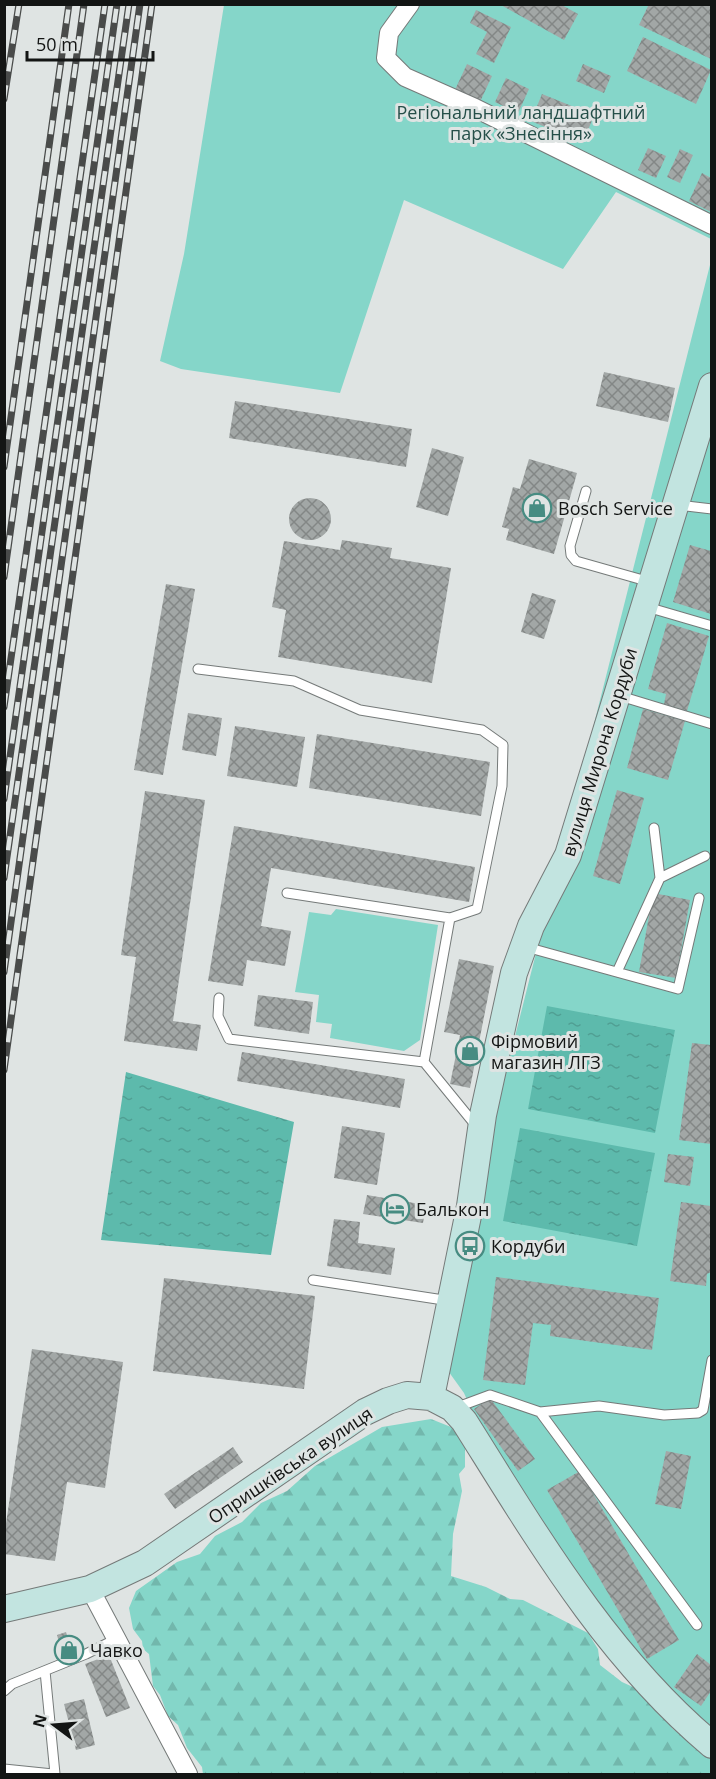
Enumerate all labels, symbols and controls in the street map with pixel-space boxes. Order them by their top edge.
scale bar [27,24,153,62]
text: 50 m [36,32,78,56]
park label: Регіональний ландшафтний парк «Знесіння» [396,100,646,145]
shop icon: Bosch Service [521,492,553,524]
place label: Bosch Service [558,496,673,520]
street label: вулиця Мирона Кордуби [556,645,642,859]
place label: Фірмовий магазин ЛГЗ [491,1029,601,1074]
shop icon: Фірмовий магазин ЛГЗ [454,1035,486,1067]
hotel icon: Балькон [379,1193,411,1225]
place label: Балькон [416,1197,489,1221]
bus stop icon: Кордуби [454,1230,486,1262]
place label: Кордуби [491,1234,565,1258]
street label: Опришківська вулиця [203,1401,377,1529]
shop icon: Чавко [53,1634,85,1666]
place label: Чавко [90,1638,143,1662]
north arrow [24,1695,84,1755]
text: N [27,1712,52,1730]

